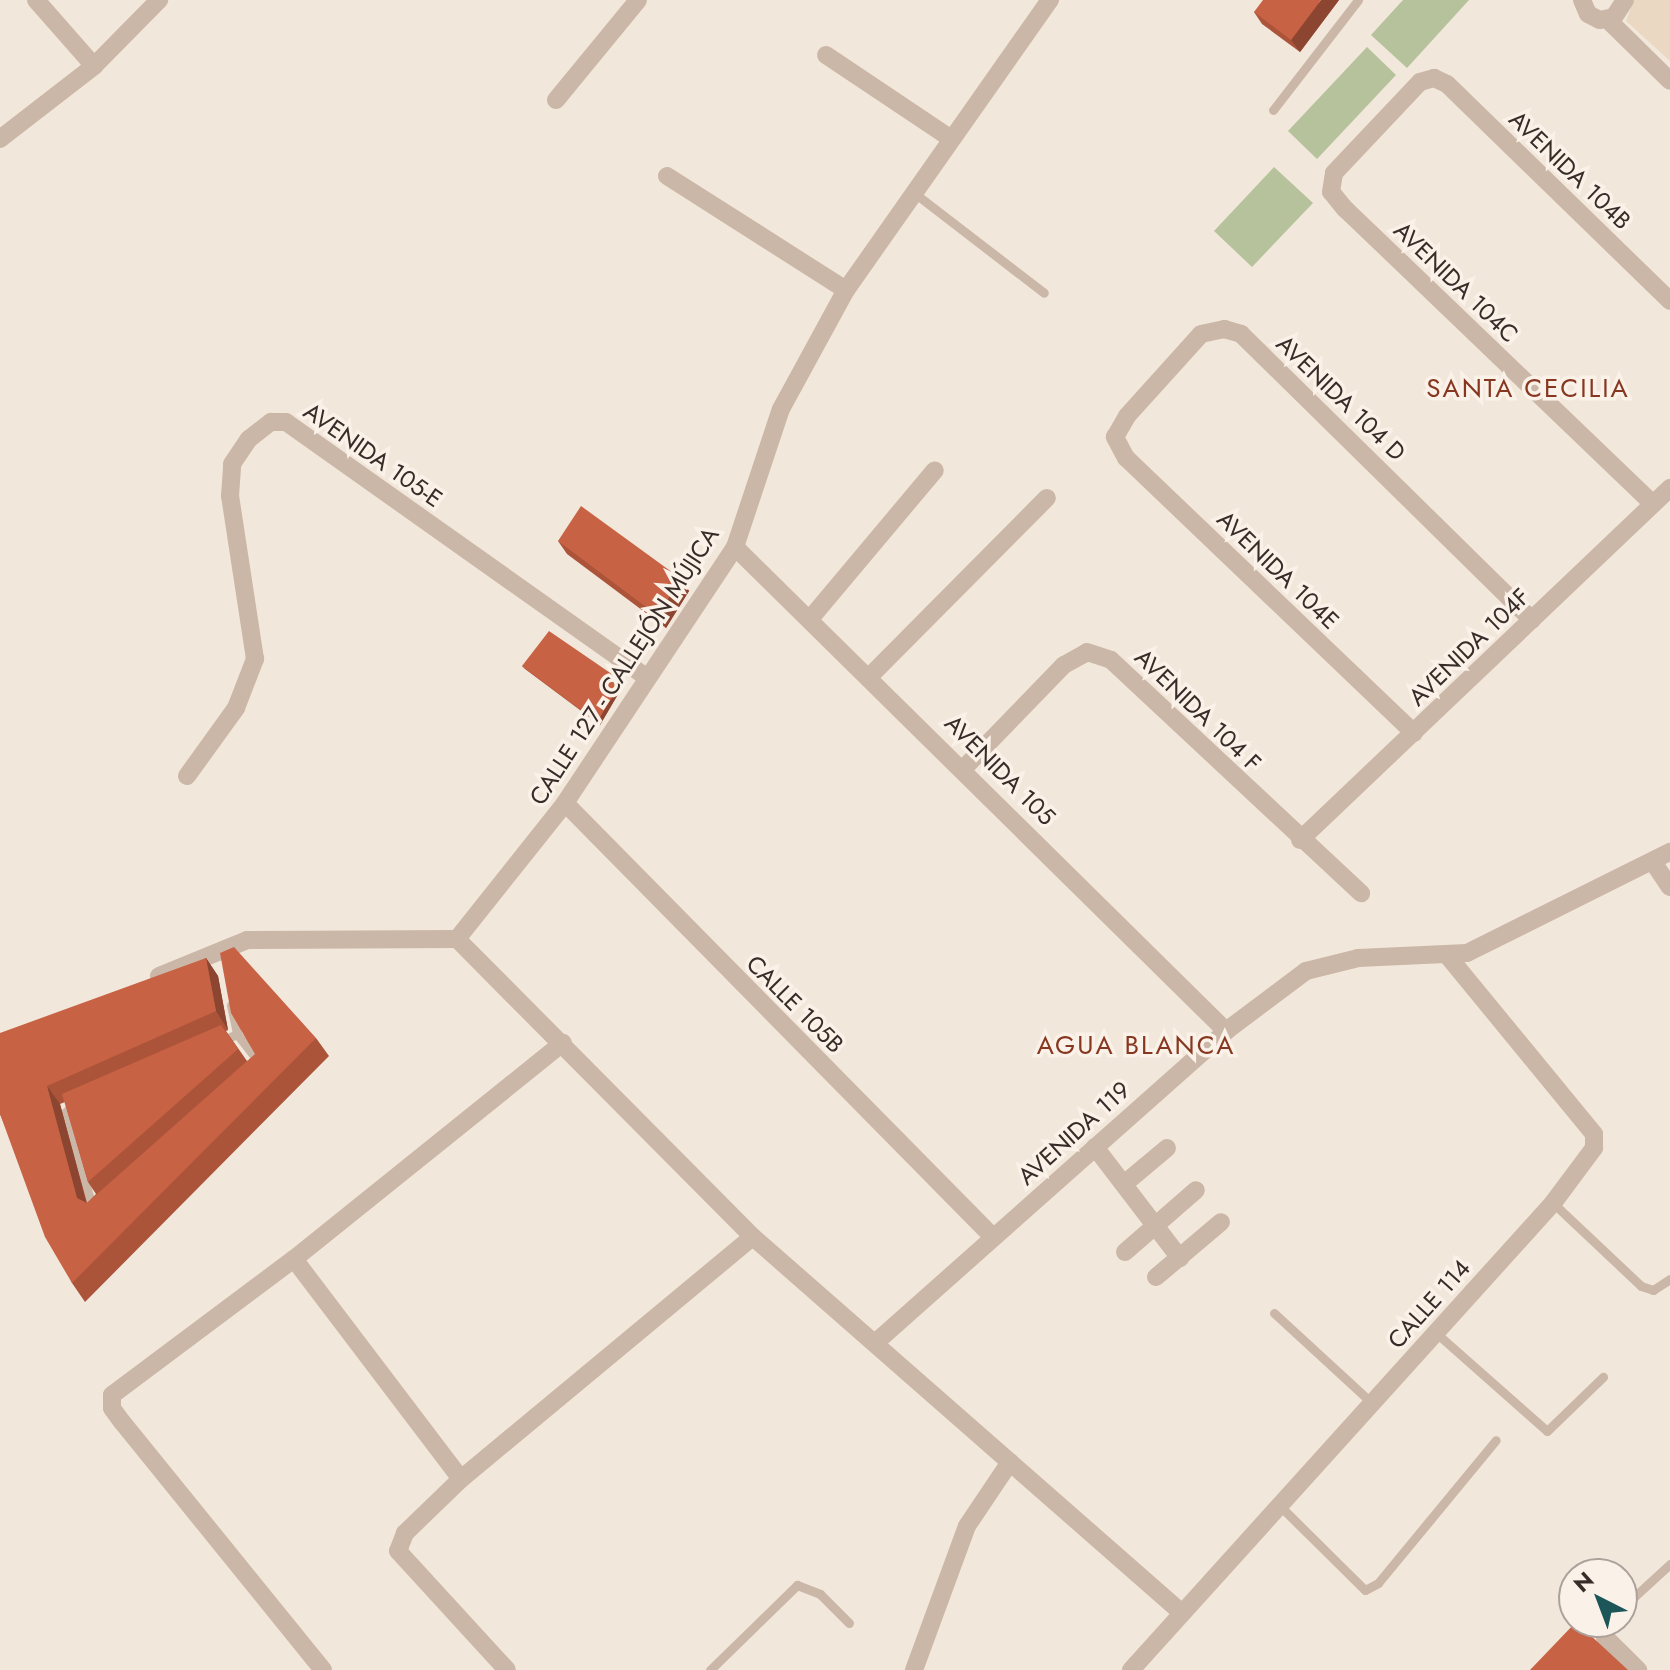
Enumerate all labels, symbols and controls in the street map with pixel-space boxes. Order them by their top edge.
street label: AVENIDA 104B [1503,105,1637,235]
street label: AVENIDA 104C [1388,216,1524,348]
street label: AVENIDA 104 D [1270,329,1412,467]
district label: SANTA CECILIA [1426,373,1630,405]
street label: AVENIDA 105-E [298,397,448,513]
street label: AVENIDA 104E [1211,505,1345,635]
street label: CALLE 127 - CALLEJÓN MÚJICA [523,522,725,810]
street label: AVENIDA 104F [1403,582,1535,712]
street label: AVENIDA 104 F [1129,643,1267,777]
street label: AVENIDA 105 [939,709,1061,831]
street label: CALLE 105B [740,949,850,1059]
district label: AGUA BLANCA [1037,1030,1235,1062]
street label: AVENIDA 119 [1012,1075,1136,1191]
street label: CALLE 114 [1382,1254,1476,1354]
north arrow [1558,1558,1638,1638]
text: N [1566,1564,1600,1599]

